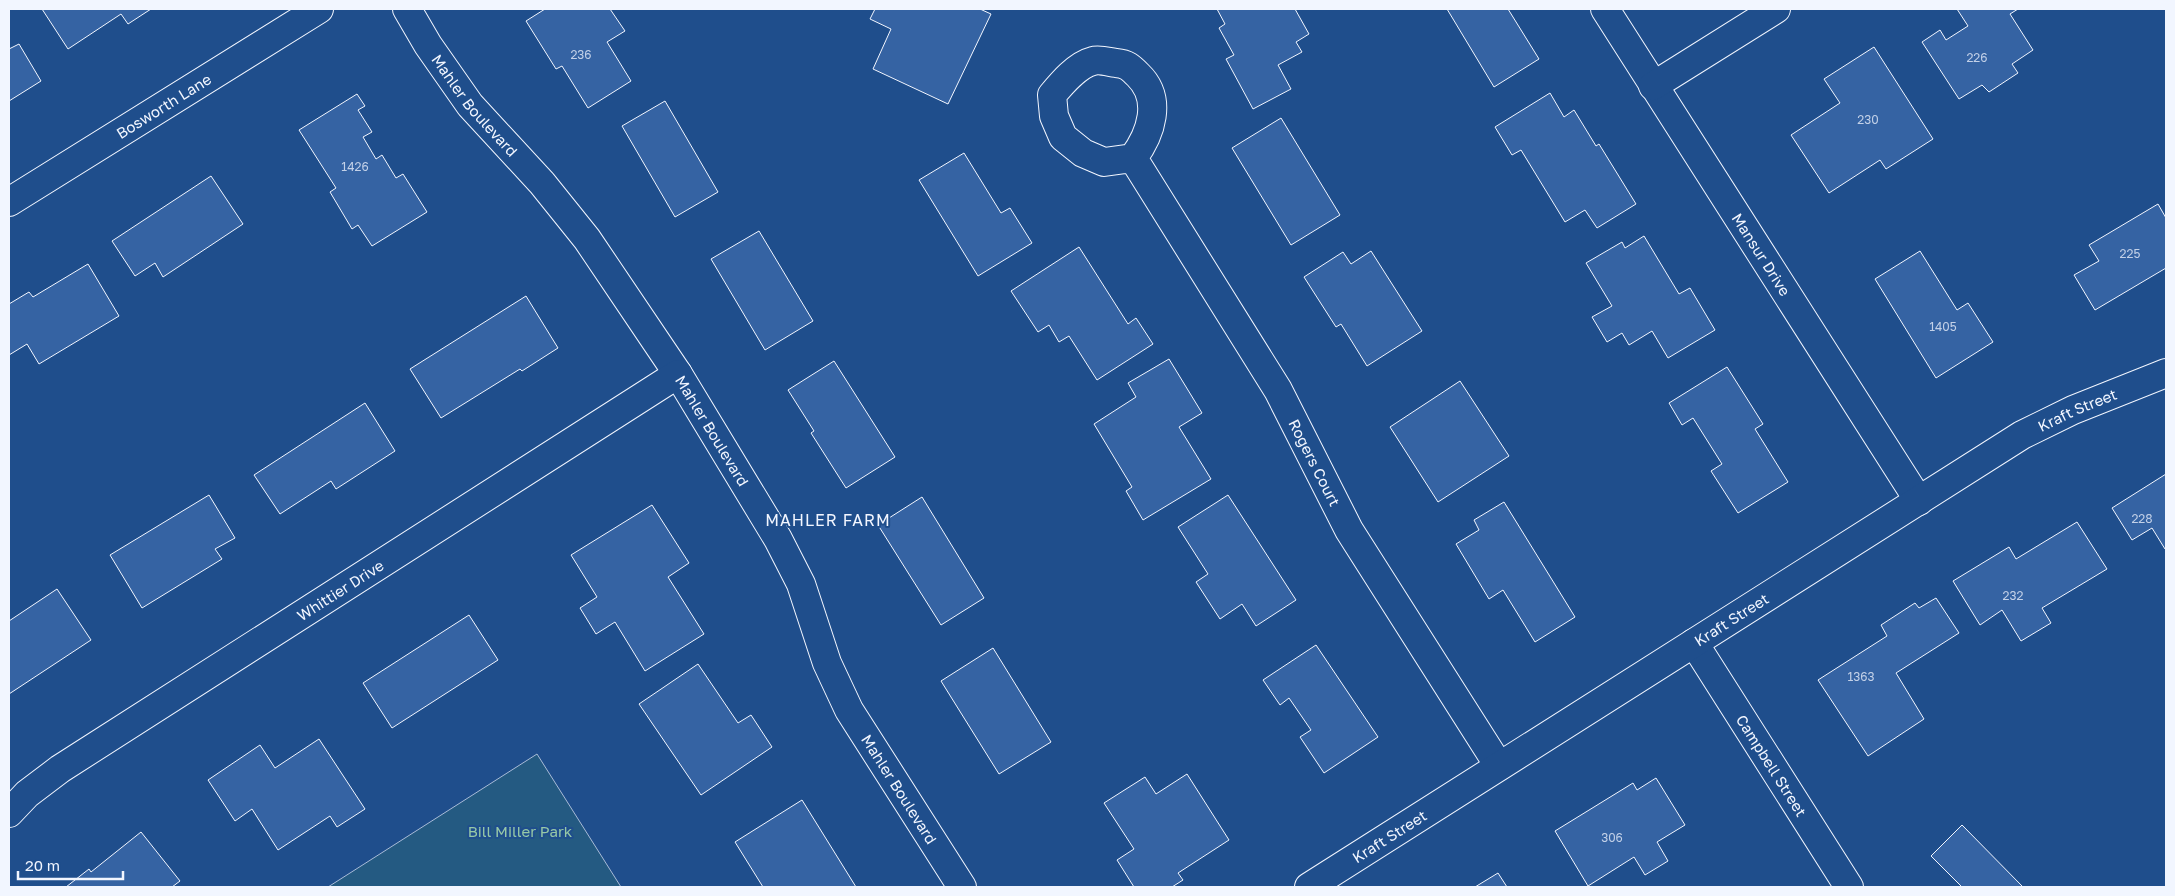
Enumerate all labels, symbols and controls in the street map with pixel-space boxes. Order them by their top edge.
house number: 236 [570,47,592,62]
house number: 226 [1966,50,1988,65]
street label: Mahler Boulevard [428,51,522,160]
street label: Bosworth Lane [113,69,215,142]
house number: 230 [1857,112,1879,127]
house number: 1426 [341,159,369,174]
street label: Mansur Drive [1729,210,1795,299]
house number: 225 [2120,246,2140,261]
house number: 1405 [1929,319,1957,334]
street label: Mahler Boulevard [672,372,753,489]
street label: Kraft Street [2035,385,2119,435]
street label: Rogers Court [1285,416,1344,509]
district label: MAHLER FARM [765,510,891,530]
house number: 228 [2131,511,2153,526]
street label: Whittier Drive [293,556,387,624]
house number: 232 [2003,588,2024,603]
street label: Kraft Street [1691,589,1772,649]
house number: 1363 [1847,669,1875,684]
street label: Campbell Street [1733,711,1811,820]
street label: Mahler Boulevard [858,731,941,847]
street label: Kraft Street [1349,806,1430,866]
park label: Bill Miller Park [468,822,573,840]
house number: 306 [1601,830,1623,845]
scale bar [18,848,122,880]
text: 20 m [25,856,60,874]

